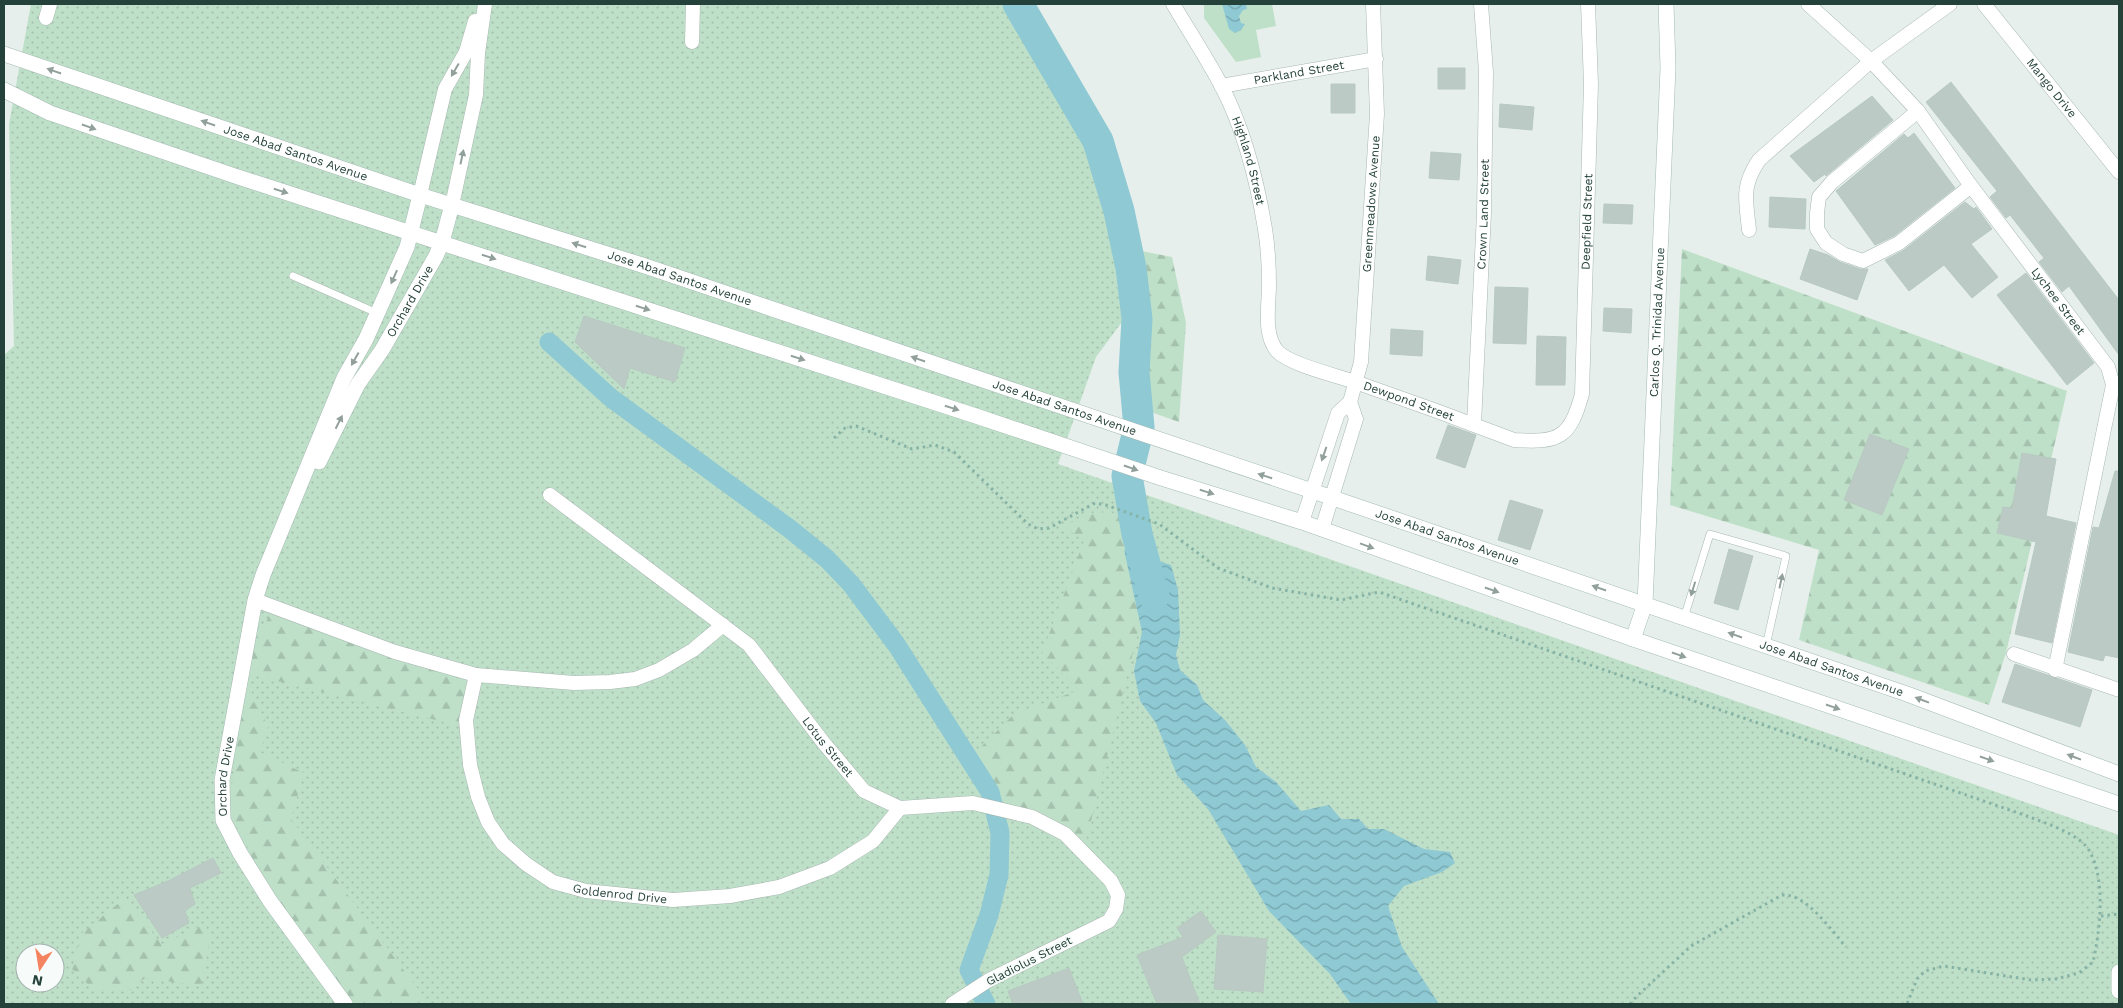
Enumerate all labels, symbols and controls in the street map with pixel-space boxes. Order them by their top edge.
street label: Mango Drive [2024,56,2080,121]
street label: Parkland Street [1253,58,1345,87]
one-way arrow [451,64,460,77]
one-way arrow [47,67,62,74]
street label: Highland Street [1229,114,1268,206]
one-way arrow [201,118,216,126]
street label: Jose Abad Santos Avenue [222,122,370,184]
one-way arrow [82,123,97,131]
street label: Greenmeadows Avenue [1360,135,1383,273]
one-way arrow [458,150,466,165]
street label: Crown Land Street [1474,159,1492,270]
street label: Deepfield Street [1579,173,1595,270]
one-way arrow [274,188,289,195]
one-way arrow [571,241,586,249]
street label: Carlos Q. Trinidad Avenue [1647,247,1667,397]
street label: Jose Abad Santos Avenue [606,248,754,309]
one-way arrow [481,254,496,262]
street label: Orchard Drive [384,263,436,340]
street label: Lychee Street [2028,265,2088,338]
one-way arrow [389,270,397,284]
one-way arrow [636,304,651,312]
one-way arrow [351,351,359,366]
one-way arrow [790,354,805,362]
one-way arrow [910,355,925,362]
street label: Jose Abad Santos Avenue [991,377,1138,438]
street label: Dewpond Street [1361,378,1456,424]
one-way arrow [945,405,960,412]
one-way arrow [335,415,343,429]
one-way arrow [1320,447,1327,462]
one-way arrow [1124,464,1139,472]
one-way arrow [1258,472,1273,479]
one-way arrow [1200,489,1215,497]
street label: Jose Abad Santos Avenue [1374,506,1521,568]
one-way arrow [1360,543,1375,550]
one-way arrow [1777,574,1785,589]
one-way arrow [1689,581,1696,596]
one-way arrow [1591,584,1606,592]
one-way arrow [1485,586,1500,594]
one-way arrow [1727,631,1742,639]
street label: Jose Abad Santos Avenue [1758,637,1905,699]
one-way arrow [1672,651,1687,659]
one-way arrow [1914,696,1929,703]
one-way arrow [1826,703,1841,711]
street label: Lotus Street [799,714,856,780]
street label: Orchard Drive [215,735,237,817]
one-way arrow [2066,753,2081,760]
one-way arrow [1980,755,1995,763]
street label: Goldenrod Drive [571,881,668,906]
street label: Gladiolus Street [984,933,1074,989]
north arrow [15,943,65,993]
text: N [31,972,44,990]

